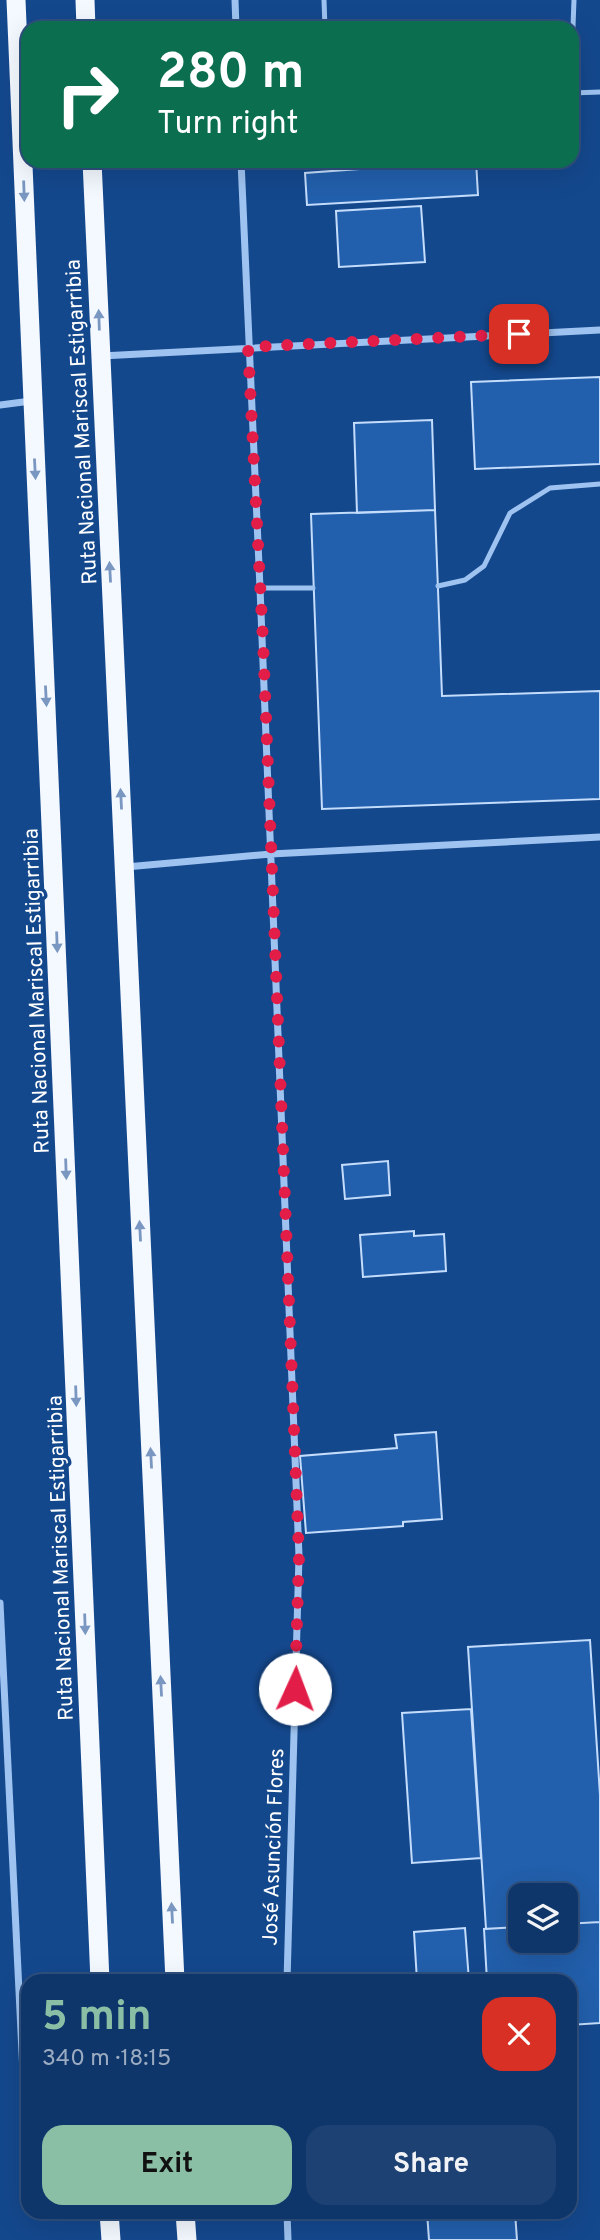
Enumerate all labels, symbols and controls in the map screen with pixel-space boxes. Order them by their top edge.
text: 280 m [157,44,304,106]
icon: right [42,49,133,140]
text: Turn right [157,105,299,145]
one-way arrow [18,180,29,202]
street label: Ruta Nacional Mariscal Estigarribia [60,259,105,585]
pin [489,304,549,364]
one-way arrow [93,309,104,331]
icon: arrive [500,315,538,353]
one-way arrow [30,458,41,480]
one-way arrow [105,560,116,582]
one-way arrow [40,686,51,708]
one-way arrow [115,788,126,810]
street label: Ruta Nacional Mariscal Estigarribia [18,828,57,1154]
one-way arrow [51,931,62,953]
one-way arrow [61,1158,72,1180]
one-way arrow [135,1220,146,1242]
one-way arrow [70,1386,81,1408]
street label: Ruta Nacional Mariscal Estigarribia [42,1395,81,1721]
one-way arrow [145,1447,156,1469]
one-way arrow [80,1613,91,1635]
position arrow [258,1652,332,1726]
one-way arrow [156,1674,167,1696]
street label: José Asunción Flores [258,1748,291,1946]
map controls [508,1883,578,1953]
button: layers [508,1883,578,1953]
one-way arrow [166,1902,177,1924]
text: 5 min [42,1992,152,2045]
button: close [482,1997,556,2071]
text: 340 m · 18:15 [42,2045,171,2074]
button: Exit [42,2125,292,2205]
button: Share [306,2125,556,2205]

